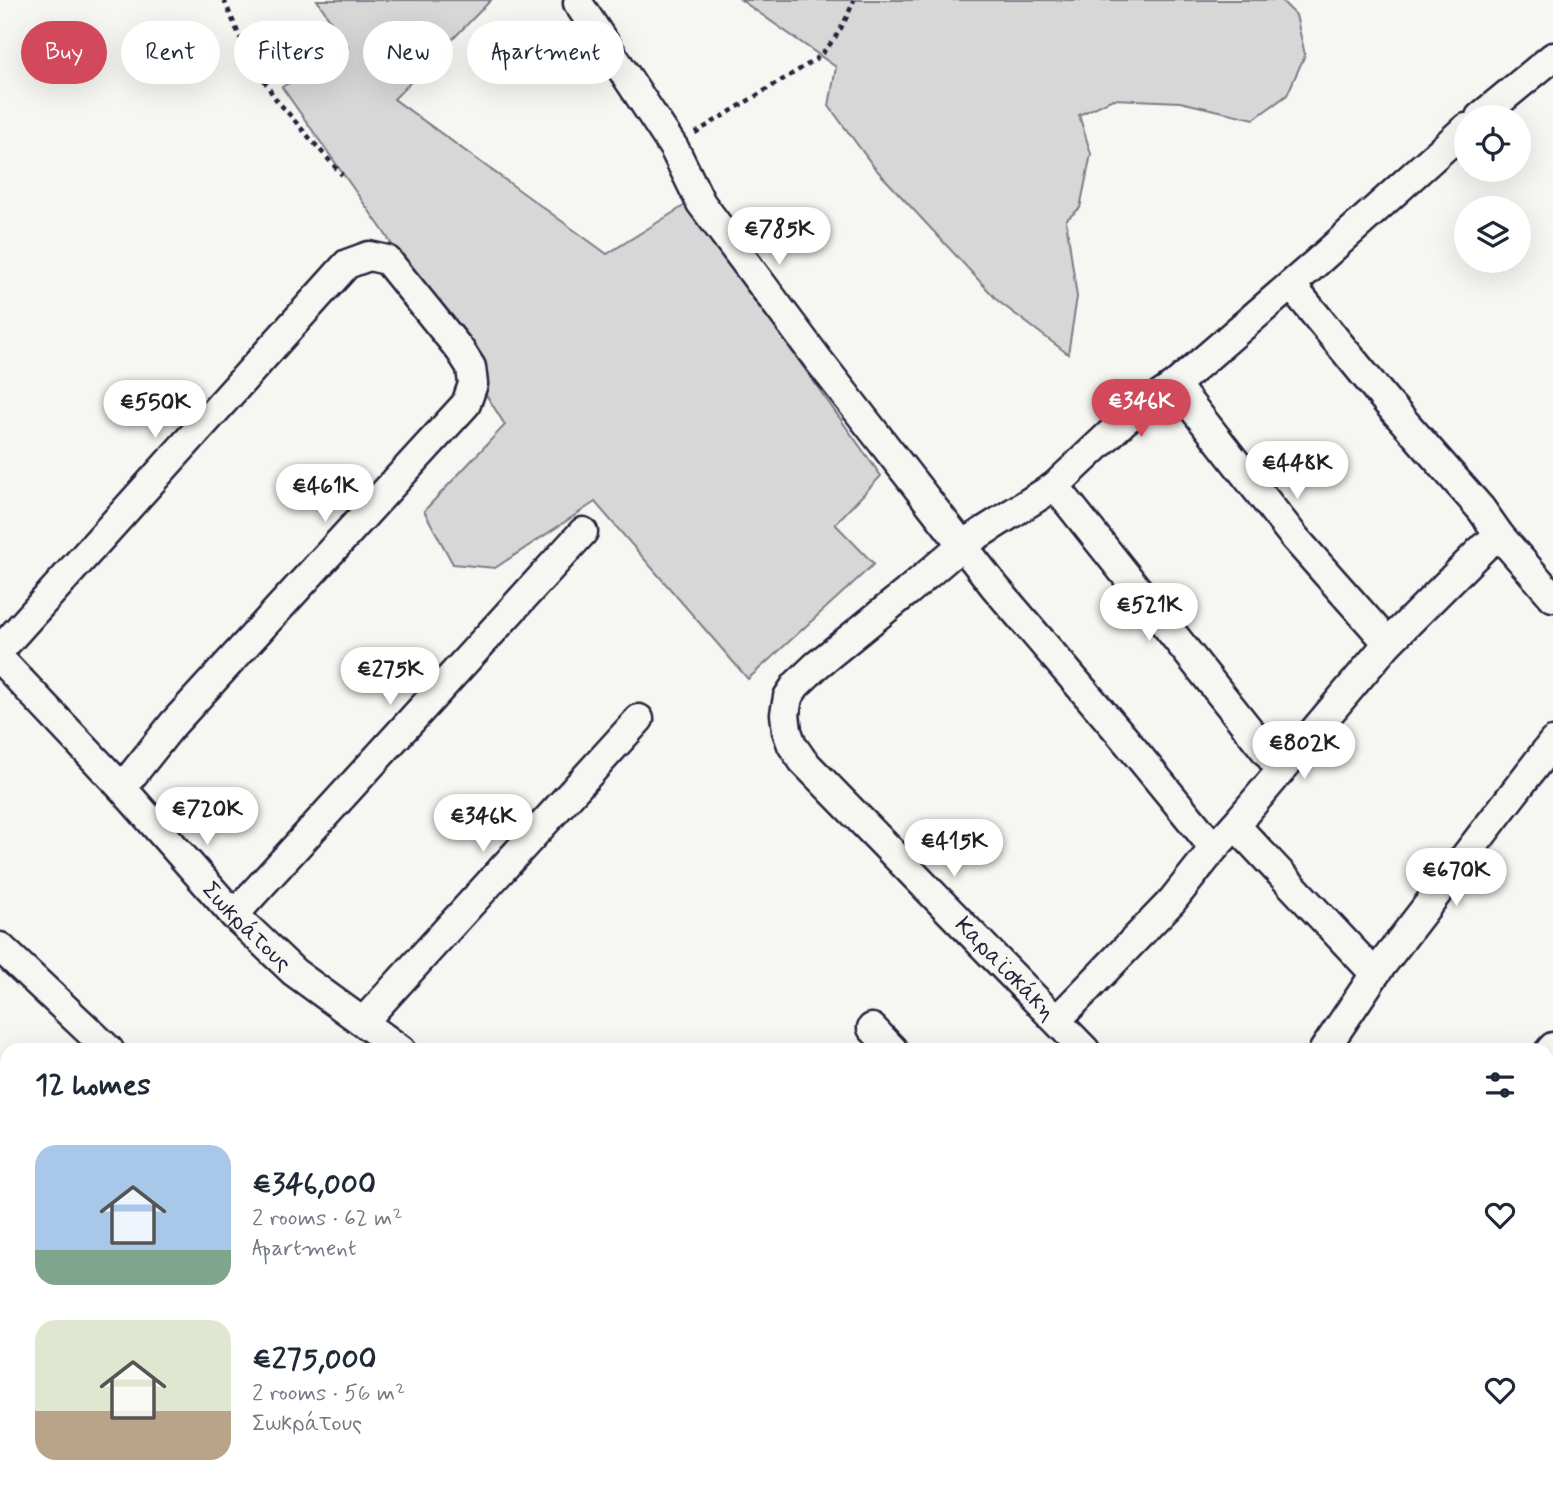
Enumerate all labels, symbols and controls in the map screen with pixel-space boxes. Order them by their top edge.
chip: Buy [21,21,107,84]
chip: Rent [121,21,220,84]
chip: Filters [234,21,349,84]
chip: New [363,21,453,84]
chip: Apartment [467,21,624,84]
map controls [1454,105,1531,273]
button: locate [1454,105,1531,182]
button: layers [1454,196,1531,273]
pin: €785K [730,208,828,267]
text: €785K [744,215,814,245]
pin: €550K [106,380,204,440]
pin: €346K [1092,380,1190,439]
text: €346K [1108,387,1174,417]
text: €550K [119,388,191,418]
pin: €448K [1248,442,1346,501]
text: €448K [1261,449,1333,479]
pin: €461K [276,464,374,524]
text: €461K [292,472,358,502]
pin: €521K [1100,584,1198,643]
text: €521K [1116,591,1182,621]
pin: €275K [341,648,439,707]
text: €275K [357,655,423,685]
pin: €802K [1255,722,1353,781]
text: €802K [1268,729,1340,759]
pin: €720K [158,788,256,847]
pin: €346K [434,794,532,854]
text: €720K [171,795,243,825]
text: €346K [450,802,516,832]
pin: €415K [905,820,1003,879]
text: €415K [920,827,988,857]
pin: €670K [1407,848,1505,908]
text: €670K [1422,856,1490,886]
street label: Σωκράτους [195,875,298,979]
street label: Καραϊσκάκη [948,910,1062,1028]
text: 12 homes [35,1066,151,1105]
icon: filters [1481,1066,1519,1104]
text: €346,000 [252,1165,376,1204]
icon: home [91,1173,175,1257]
icon: heart [1481,1196,1519,1234]
text: 2 rooms · 62 m² [252,1204,403,1234]
text: Apartment [252,1234,357,1264]
text: €275,000 [252,1340,377,1379]
icon: home [91,1348,175,1432]
icon: heart [1481,1371,1519,1409]
text: 2 rooms · 56 m² [252,1379,405,1409]
text: Σωκράτους [252,1409,362,1439]

